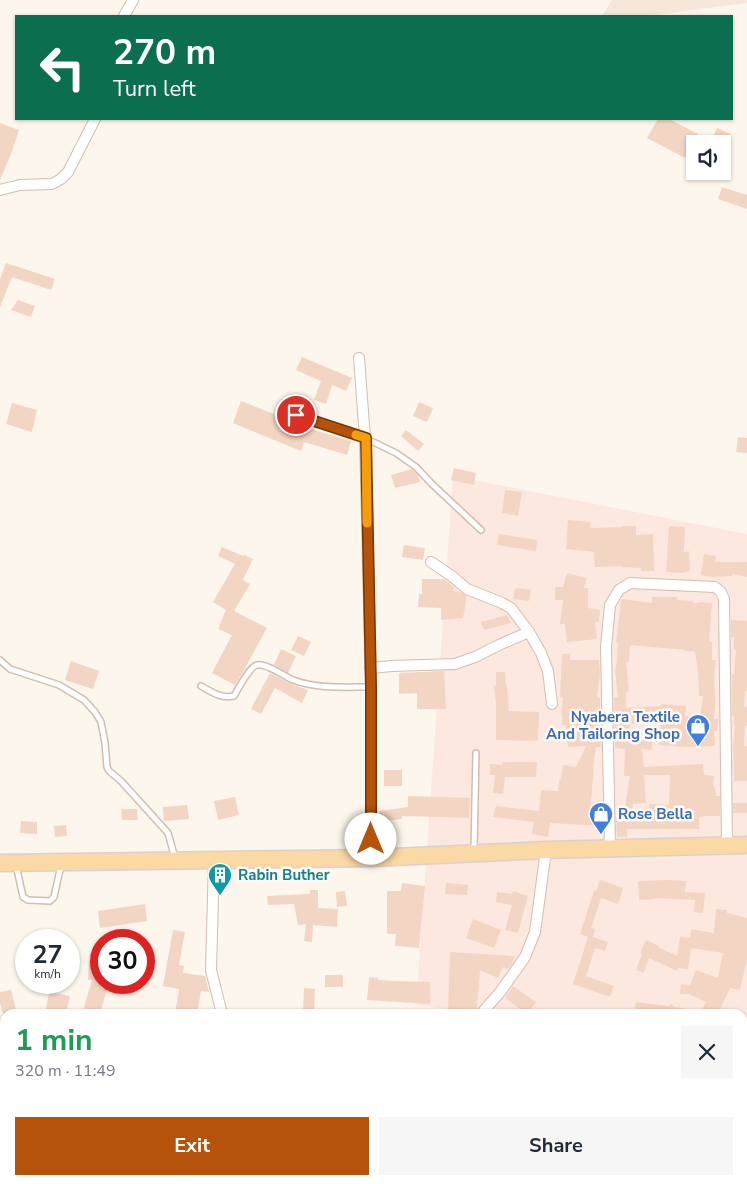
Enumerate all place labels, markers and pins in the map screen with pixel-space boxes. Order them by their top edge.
pin [275,394,317,436]
place label: Nyabera Textile And Tailoring Shop [546,707,680,744]
shop icon: Nyabera Textile And Tailoring Shop [685,713,711,747]
shop icon: Rose Bella [588,801,614,835]
place label: Rose Bella [618,804,692,824]
building icon: Rabin Buther [207,862,233,896]
place label: Rabin Buther [238,865,330,885]

